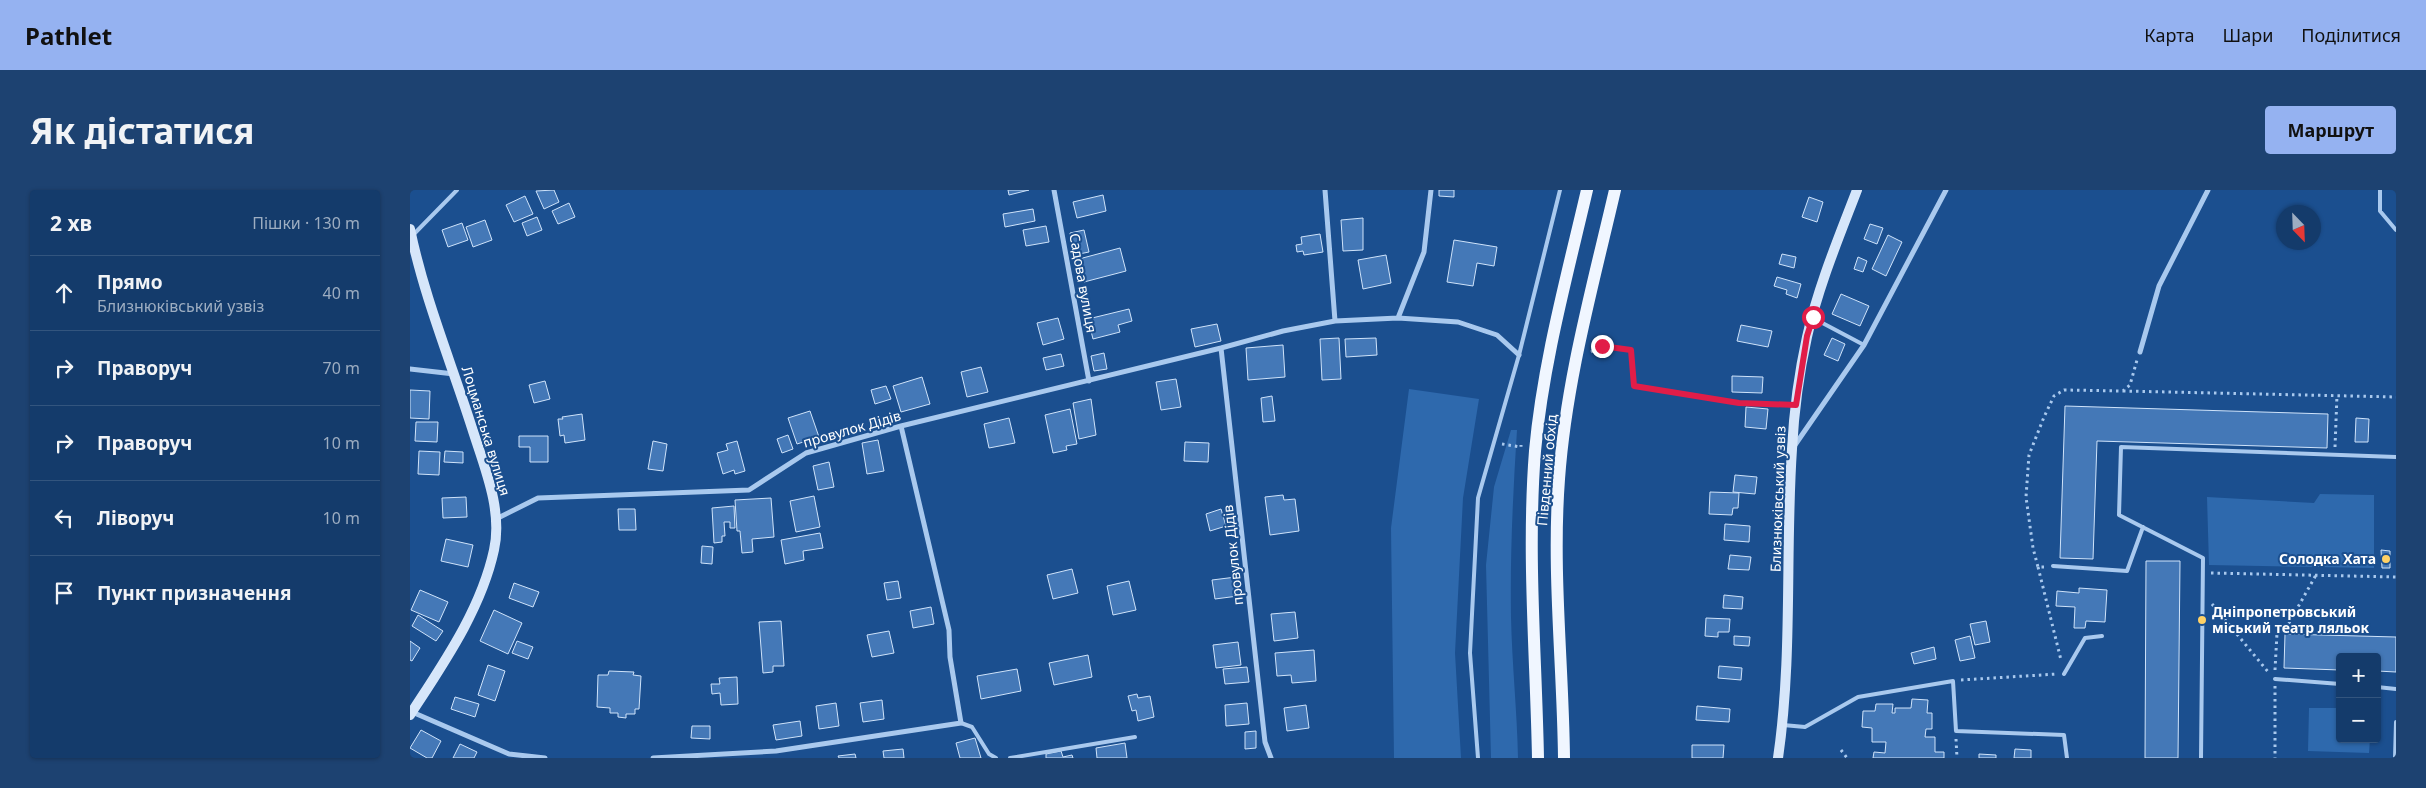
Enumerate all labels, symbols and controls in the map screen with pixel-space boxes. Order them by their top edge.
text: Pathlet [25,19,112,52]
text: Карта [2144,23,2195,47]
text: Шари [2223,23,2273,47]
text: Поділитися [2301,23,2401,47]
button: Маршрут [2265,106,2396,154]
text: Як дістатися [30,107,255,154]
north arrow [2276,205,2321,250]
text: 2 хв [50,209,92,237]
text: Пішки · 130 m [252,212,360,234]
street label: Садова вулиця [1065,232,1102,334]
text: Прямо [97,269,163,295]
icon: ahead [50,279,78,307]
text: 40 m [323,282,360,304]
text: Близнюківський узвіз [97,295,264,317]
route start [1802,306,1825,329]
route end [1591,335,1614,358]
icon: right [50,354,78,382]
text: Праворуч [97,355,192,381]
text: 70 m [323,357,360,379]
street label: Лоцманська вулиця [458,364,515,498]
street label: провулок Дідів [801,405,903,452]
street label: Південний обхід [1532,413,1561,527]
street label: Близнюківський узвіз [1765,425,1790,572]
icon: right [50,429,78,457]
text: Праворуч [97,430,192,456]
text: 10 m [323,432,360,454]
icon: left [50,504,78,532]
street label: провулок Дідів [1218,504,1247,606]
text: Ліворуч [97,505,174,531]
text: 10 m [323,507,360,529]
place label: Солодка Хата [2279,549,2376,568]
marker: Солодка Хата [2380,553,2392,565]
icon: arrive [50,579,78,607]
text: Пункт призначення [97,580,291,606]
place label: Дніпропетровський міський театр ляльок [2212,602,2370,637]
marker: Дніпропетровський міський театр ляльок [2196,614,2208,626]
map controls [2336,653,2381,743]
button: + [2336,653,2381,698]
button: − [2336,698,2381,743]

